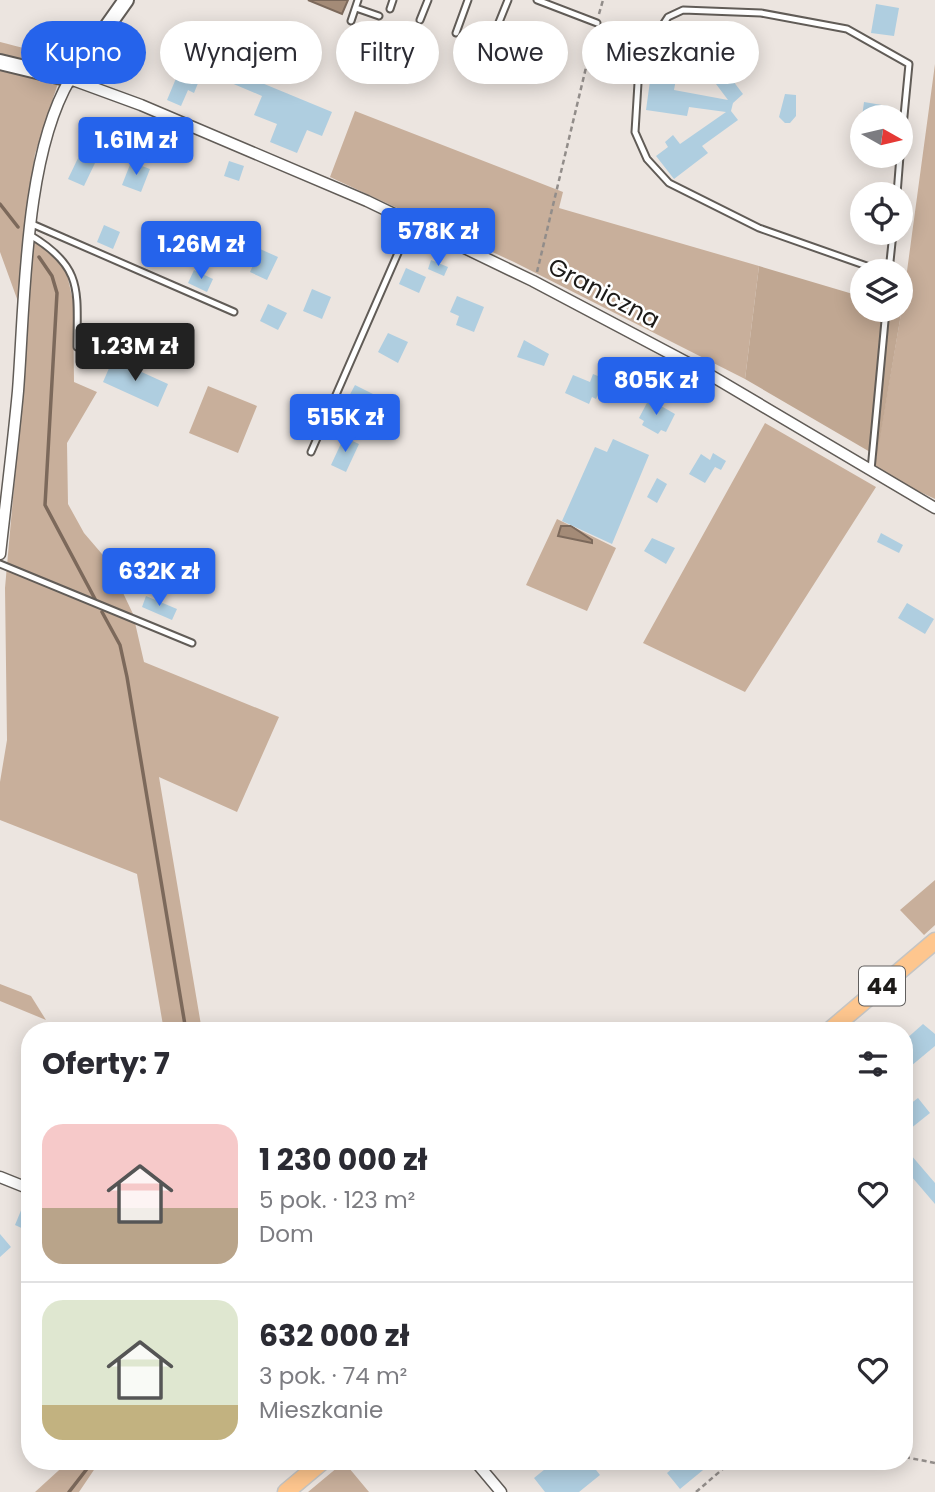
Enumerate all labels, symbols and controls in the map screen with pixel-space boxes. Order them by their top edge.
chip: Kupno [21,21,146,84]
chip: Wynajem [160,21,322,84]
chip: Filtry [336,21,439,84]
chip: Nowe [453,21,568,84]
chip: Mieszkanie [582,21,759,84]
north arrow [850,105,914,168]
map controls [850,105,913,322]
pin: 1.61M zł [64,118,208,177]
text: 1.61M zł [94,124,178,156]
button: locate [850,182,913,245]
pin: 578K zł [373,208,503,268]
text: 578K zł [397,215,479,247]
pin: 1.26M zł [129,222,273,281]
text: 1.26M zł [157,228,245,260]
street label: Graniczna [543,249,666,336]
button: layers [850,259,913,322]
pin: 1.23M zł [63,324,207,383]
text: 1.23M zł [92,330,178,362]
pin: 805K zł [591,358,721,417]
text: 805K zł [614,364,698,396]
pin: 515K zł [280,394,410,454]
text: 515K zł [306,401,384,433]
pin: 632K zł [94,548,224,608]
text: 632K zł [118,555,200,587]
road number: 44 [859,967,905,1006]
text: Oferty: 7 [42,1042,170,1085]
icon: filters [854,1045,892,1083]
text: 1 230 000 zł [259,1138,427,1181]
icon: home [98,1152,182,1236]
icon: heart [854,1175,892,1213]
text: 5 pok. · 123 m² [259,1184,415,1216]
text: Dom [259,1218,314,1250]
text: 632 000 zł [259,1314,409,1357]
icon: home [98,1328,182,1412]
icon: heart [854,1351,892,1389]
text: 3 pok. · 74 m² [259,1360,407,1392]
text: Mieszkanie [259,1394,383,1426]

